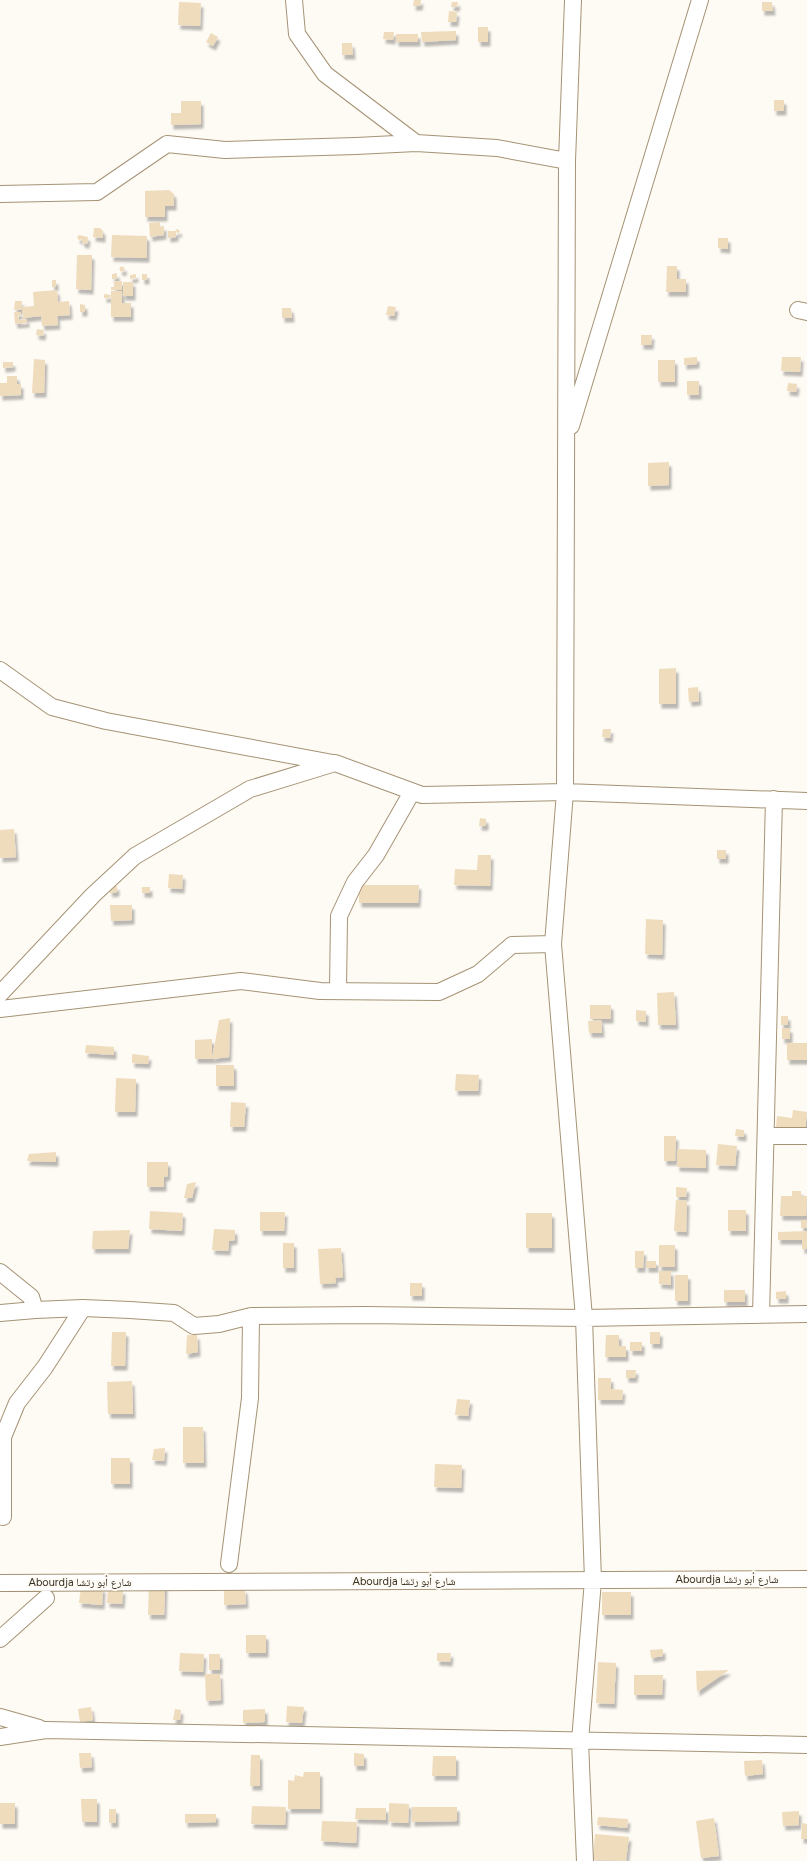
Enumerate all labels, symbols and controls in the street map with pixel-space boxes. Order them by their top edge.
street label: Abourdja شارع أبو رتشا [675,1572,779,1586]
street label: Abourdja شارع أبو رتشا [352,1574,456,1588]
street label: Abourdja شارع أبو رتشا [28,1575,132,1589]

